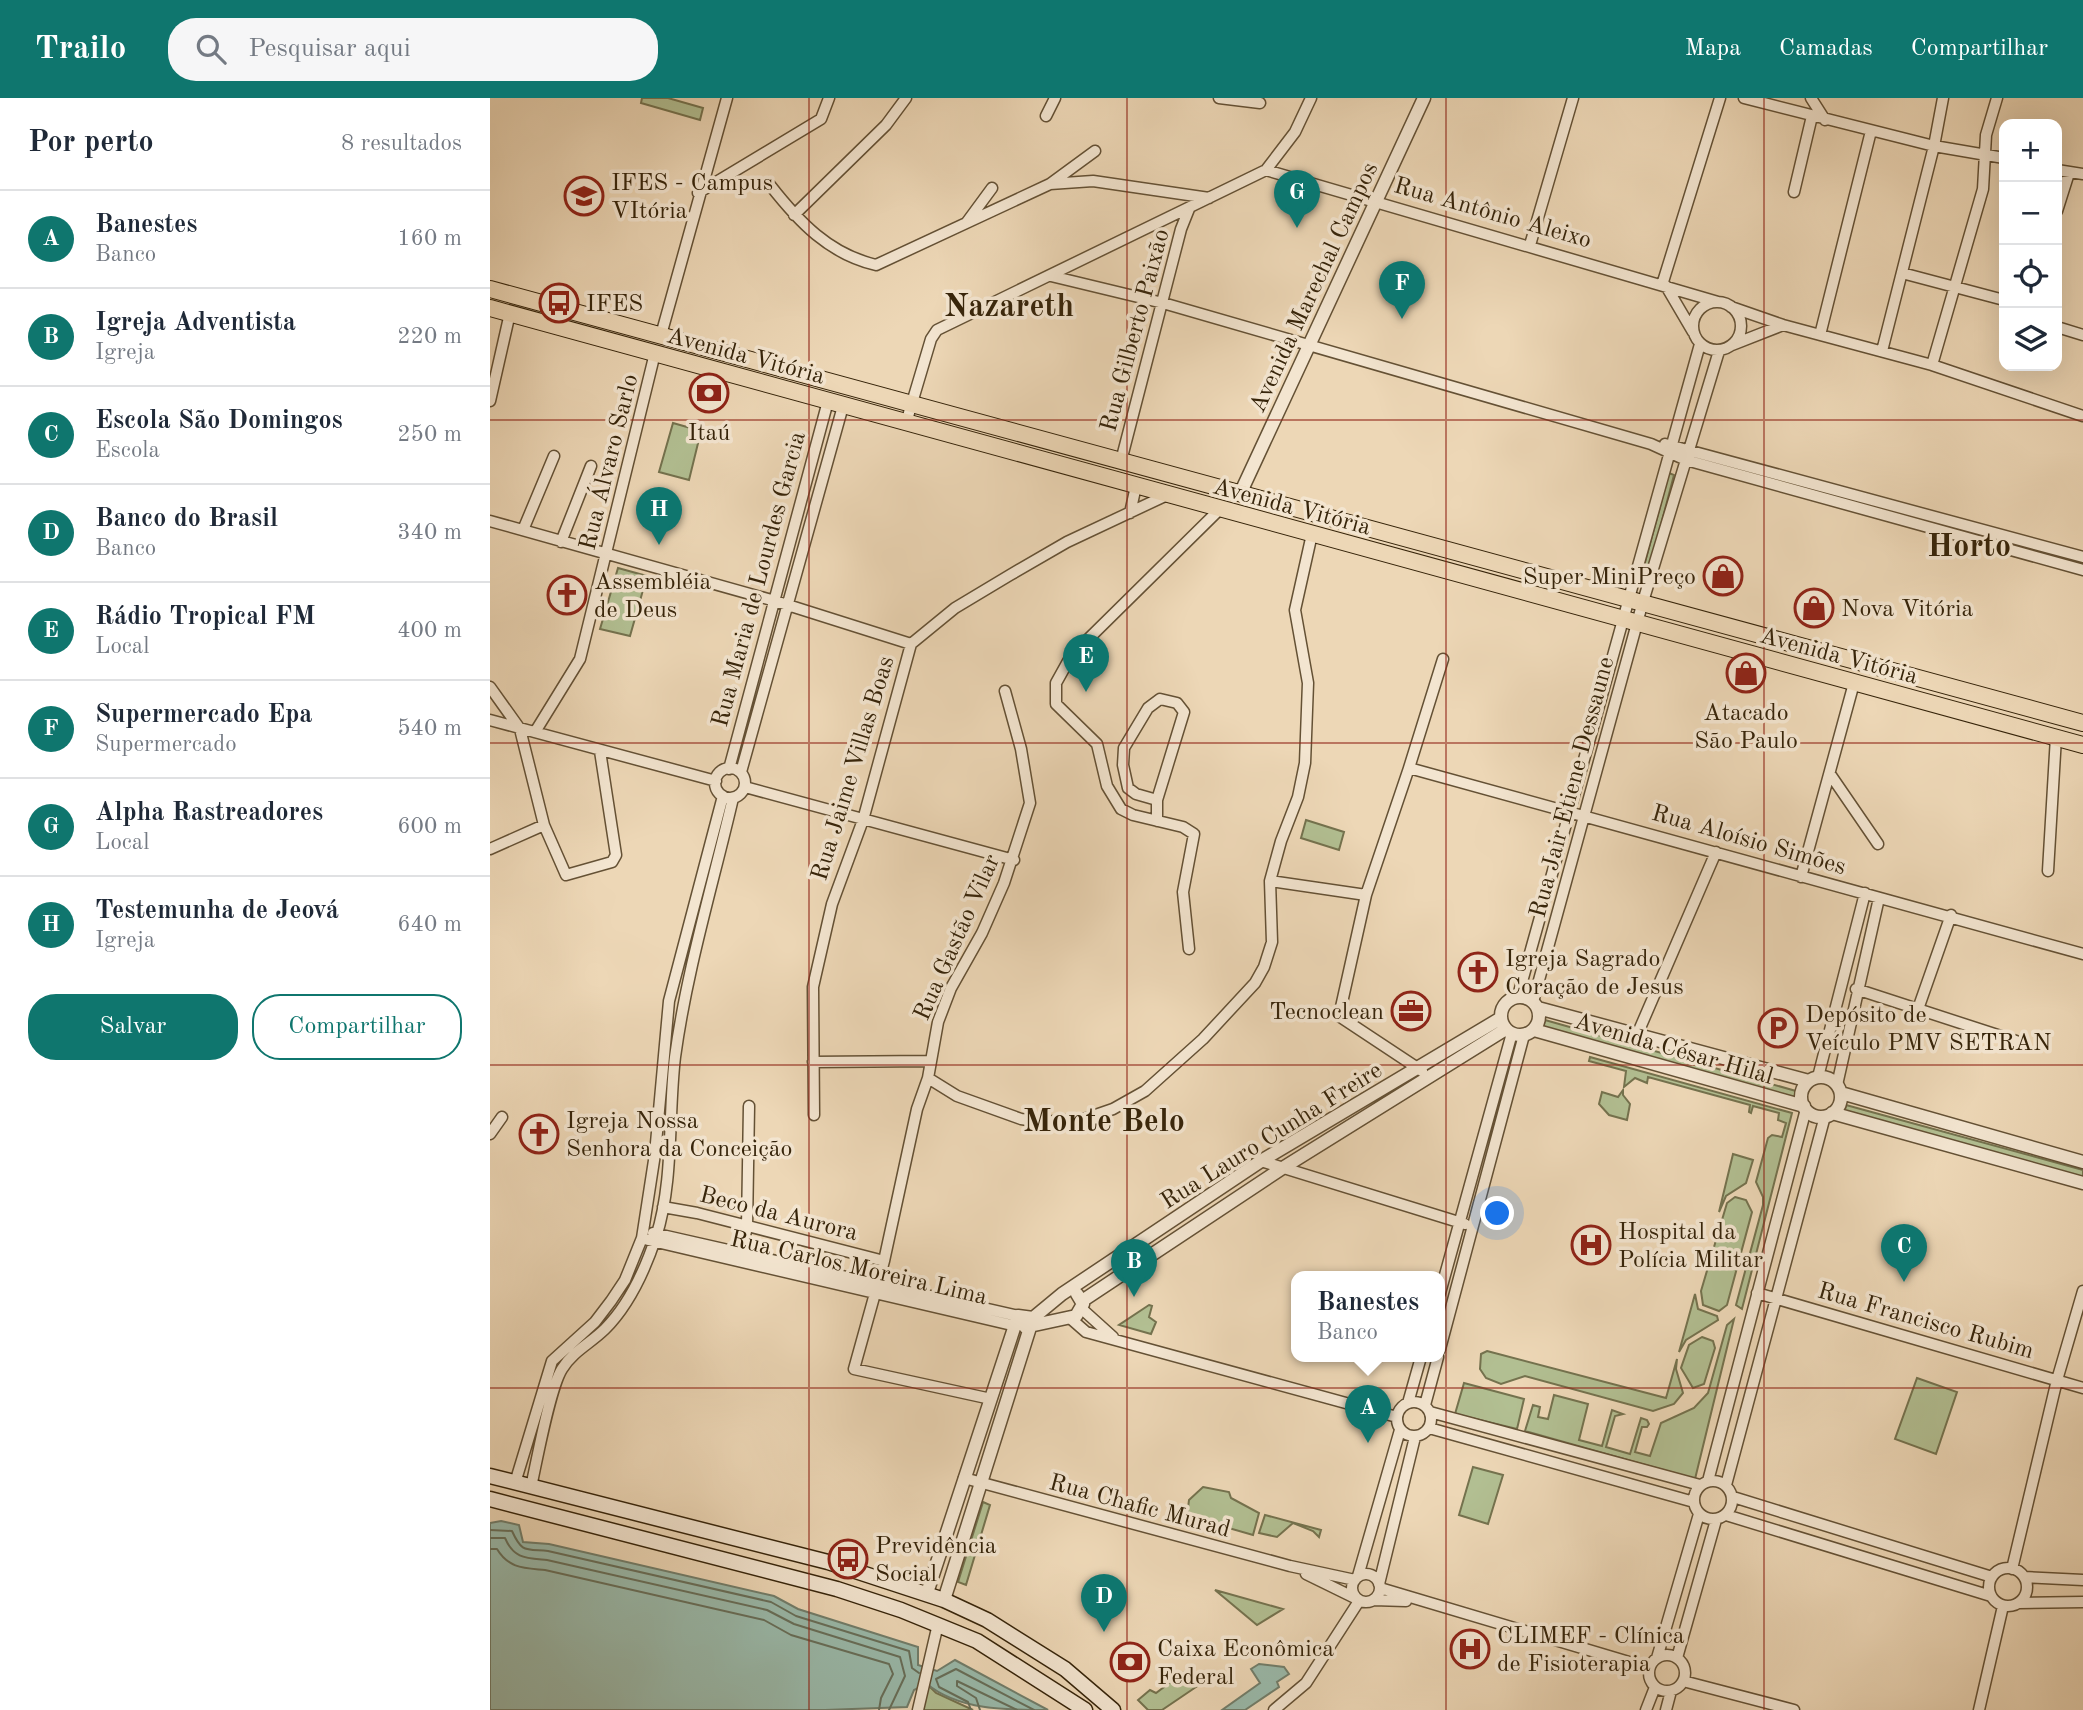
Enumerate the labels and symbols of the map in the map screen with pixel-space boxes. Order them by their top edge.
street label: Avenida Marechal Campos [1246,159,1383,417]
pin: G [1274,170,1320,228]
place label: IFES - Campus VItória [611,172,773,224]
street label: Rua Antônio Aleixo [1391,174,1594,254]
school or university icon: IFES - Campus VItória [563,175,605,217]
street label: Rua Gilberto Paixão [1097,227,1175,434]
pin: F [1379,261,1425,319]
bus stop icon: IFES [538,282,580,324]
district label: Nazareth [944,292,1074,324]
place label: IFES [586,293,643,317]
street label: Avenida Vitória [664,324,827,390]
street label: Rua Álvaro Sarlo [573,371,643,553]
bank icon: Itaú [688,372,730,414]
place label: Itaú [688,422,730,446]
street label: Rua Maria de Lourdes Garcia [709,429,811,730]
street label: Avenida Vitória [1210,475,1373,541]
pin: H [636,487,682,545]
district label: Horto [1927,532,2011,564]
shop icon: Super MiniPreço [1702,555,1744,597]
place label: Super MiniPreço [1523,566,1696,590]
place label: Assembléia de Deus [594,571,712,623]
church icon: Assembléia de Deus [546,574,588,616]
shop icon: Nova Vitória [1793,587,1835,629]
place label: Nova Vitória [1841,598,1973,622]
street label: Avenida Vitória [1757,624,1920,690]
pin: E [1063,634,1109,692]
shop icon: Atacado São Paulo [1725,652,1767,694]
street label: Rua Jaime Villas Boas [808,654,899,884]
street label: Rua Jair Etiene Dessaune [1527,655,1619,920]
place label: Atacado São Paulo [1694,702,1798,754]
street label: Rua Aloísio Simões [1648,802,1848,880]
street label: Rua Gastão Vilar [910,851,1005,1025]
place label: Igreja Sagrado Coração de Jesus [1505,948,1684,1000]
church icon: Igreja Sagrado Coração de Jesus [1457,951,1499,993]
office icon: Tecnoclean [1390,990,1432,1032]
place label: Tecnoclean [1269,1001,1384,1025]
place label: Depósito de Veículo PMV SETRAN [1805,1004,2051,1056]
parking icon: Depósito de Veículo PMV SETRAN [1757,1007,1799,1049]
street label: Avenida César Hilal [1571,1010,1776,1090]
street label: Rua Lauro Cunha Freire [1157,1059,1387,1215]
district label: Monte Belo [1023,1107,1185,1139]
place label: Igreja Nossa Senhora da Conceição [566,1110,793,1162]
church icon: Igreja Nossa Senhora da Conceição [518,1113,560,1155]
street label: Beco da Aurora [697,1184,860,1246]
your location [1480,1196,1514,1230]
place label: Hospital da Polícia Militar [1618,1221,1763,1273]
hospital icon: Hospital da Polícia Militar [1570,1224,1612,1266]
pin: C [1881,1224,1927,1282]
street label: Rua Carlos Moreira Lima [728,1228,990,1310]
pin: B [1111,1239,1157,1297]
street label: Rua Francisco Rubim [1815,1280,2036,1364]
pin: A [1345,1385,1391,1443]
street label: Rua Chafic Murad [1046,1471,1233,1543]
place label: Previdência Social [875,1535,997,1587]
bus stop icon: Previdência Social [827,1538,869,1580]
pin: D [1081,1574,1127,1632]
place label: CLIMEF - Clínica de Fisioterapia [1497,1625,1685,1677]
hospital icon: CLIMEF - Clínica de Fisioterapia [1449,1628,1491,1670]
place label: Caixa Econômica Federal [1157,1638,1334,1690]
bank icon: Caixa Econômica Federal [1109,1641,1151,1683]

